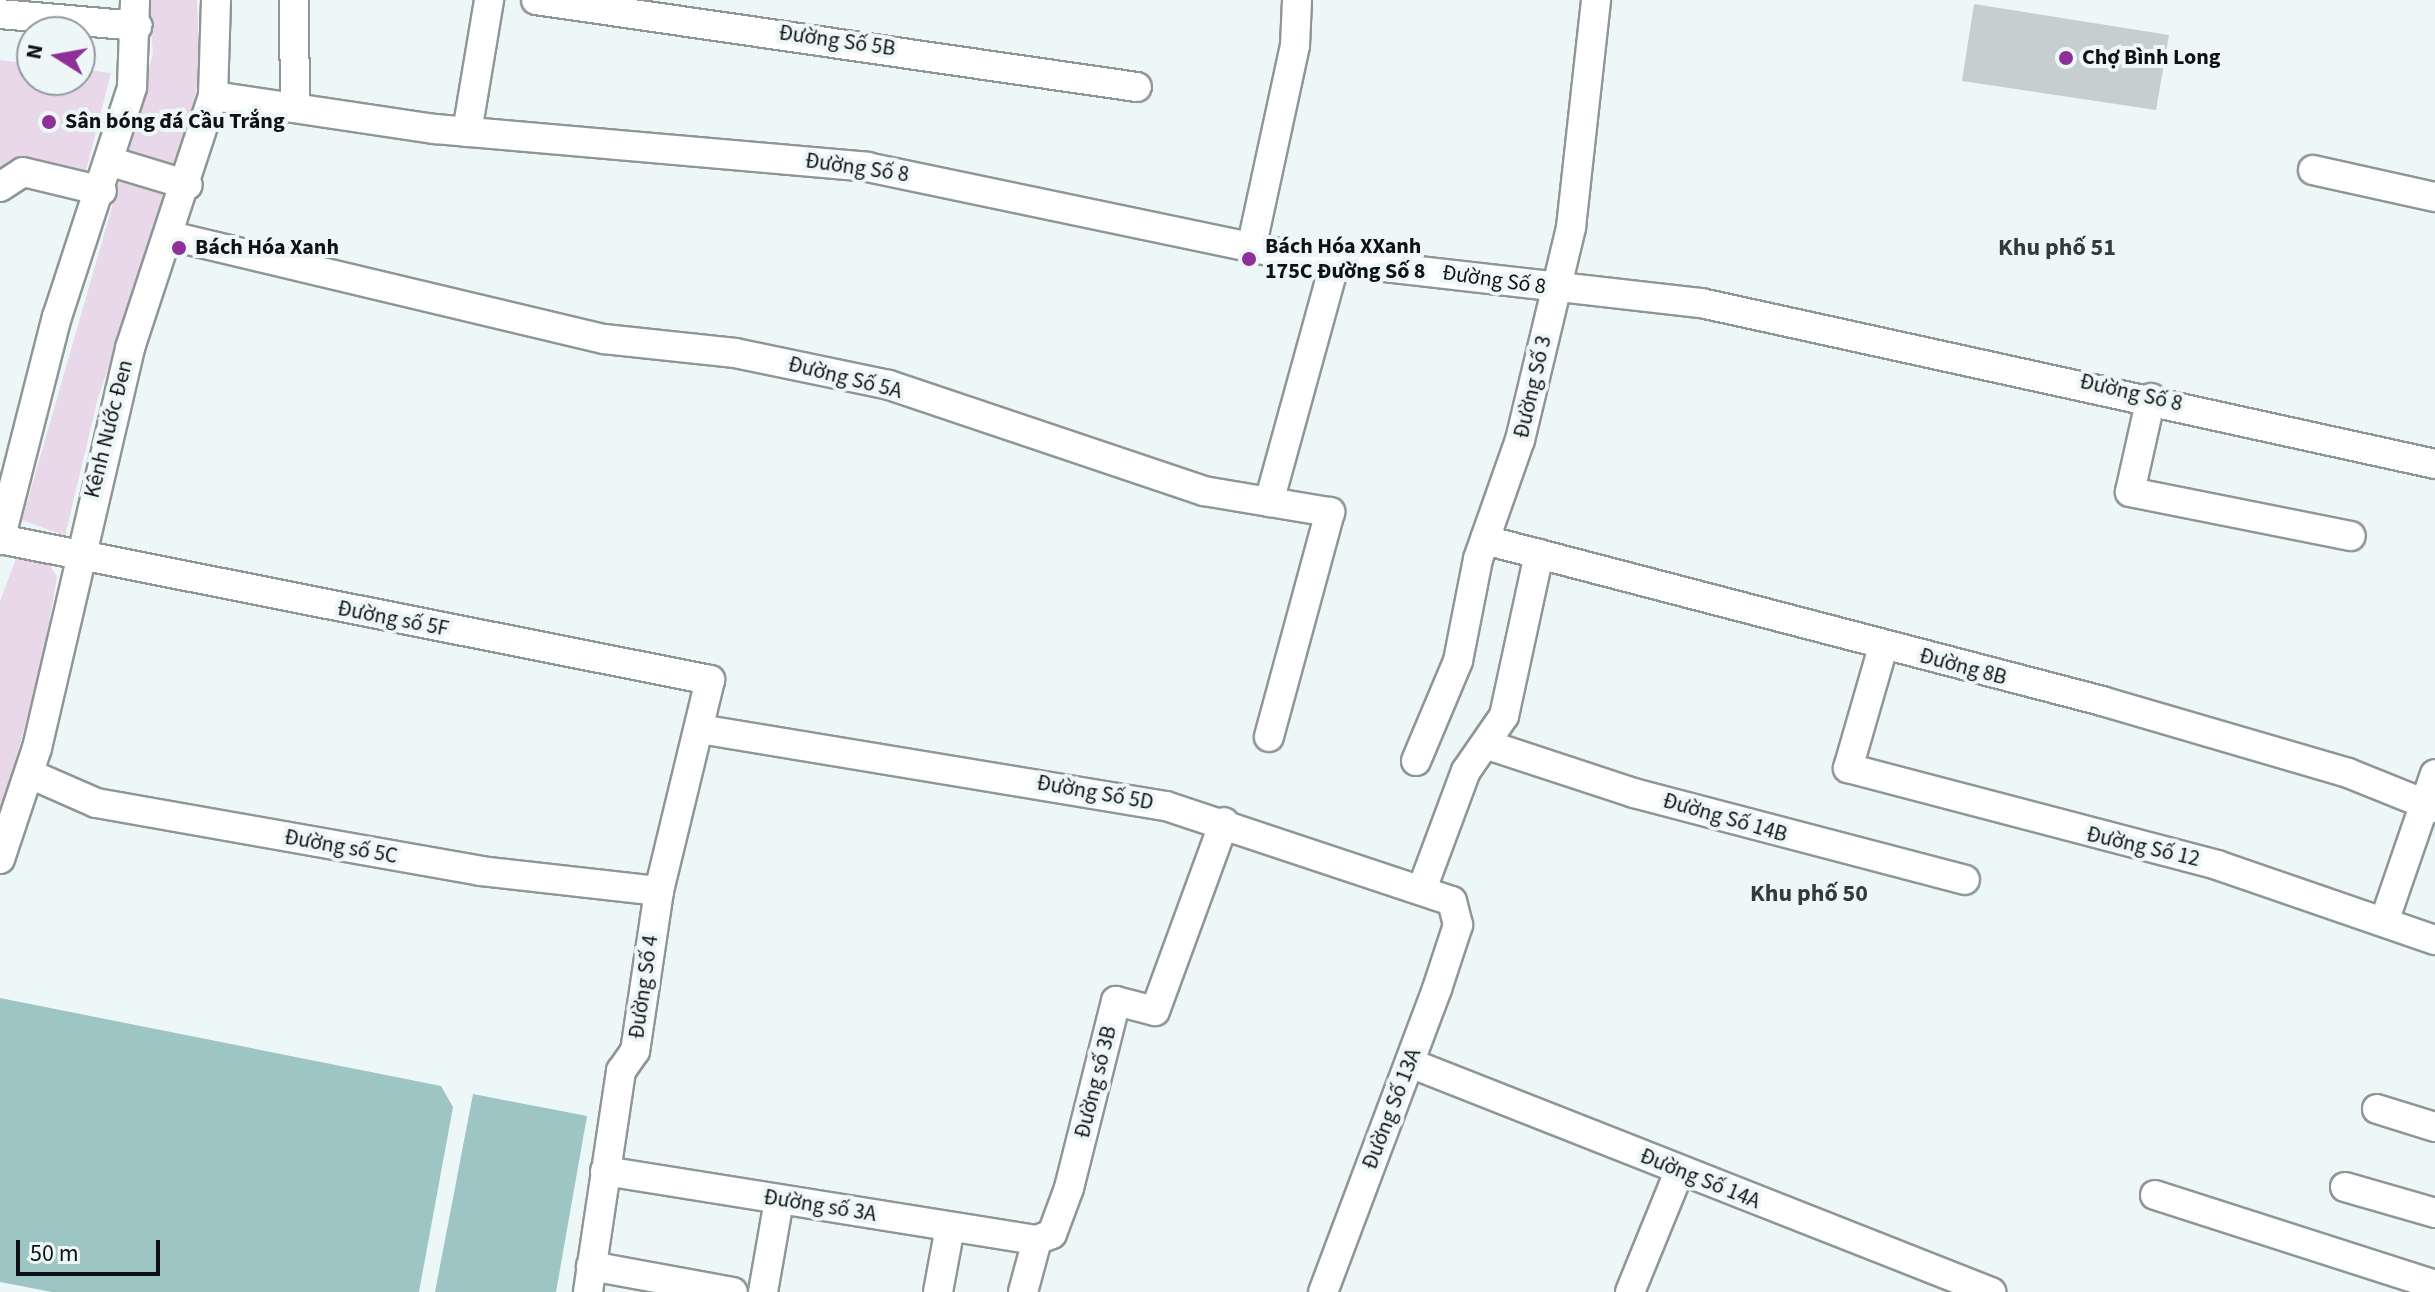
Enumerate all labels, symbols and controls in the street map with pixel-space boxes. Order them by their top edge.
north arrow [16,16,96,96]
street label: Đường Số 5B [777,20,897,62]
text: N [17,42,52,62]
place label: Chợ Bình Long [2082,45,2221,71]
marker: Chợ Bình Long [2057,49,2075,67]
place label: Sân bóng đá Cầu Trắng [65,109,285,135]
marker: Sân bóng đá Cầu Trắng [40,113,58,131]
street label: Đường Số 8 [803,148,911,188]
place label: Bách Hóa XXanh 175C Đường Số 8 [1265,233,1425,284]
district label: Khu phố 51 [1998,234,2116,262]
place label: Bách Hóa Xanh [195,235,339,261]
marker: Bách Hóa Xanh [170,239,188,257]
marker: Bách Hóa XXanh 175C Đường Số 8 [1240,250,1258,268]
street label: Đường Số 8 [1440,260,1548,300]
street label: Đường Số 3 [1508,333,1558,441]
street label: Đường Số 5A [785,351,905,405]
street label: Kênh Nước Đen [79,357,139,501]
street label: Đường Số 8 [2077,368,2185,418]
street label: Đường số 5F [335,595,451,643]
street label: Đường 8B [1916,643,2010,691]
street label: Đường Số 5D [1035,770,1155,816]
street label: Đường Số 14B [1660,788,1790,848]
street label: Đường Số 12 [2084,821,2202,873]
street label: Đường số 5C [282,824,400,870]
district label: Khu phố 50 [1750,880,1868,908]
street label: Đường Số 4 [624,933,664,1041]
street label: Đường số 3B [1069,1023,1123,1141]
street label: Đường Số 13A [1357,1045,1427,1173]
street label: Đường Số 14A [1636,1143,1764,1215]
street label: Đường số 3A [762,1184,878,1228]
scale bar [20,1224,164,1274]
text: 50 m [30,1236,79,1271]

